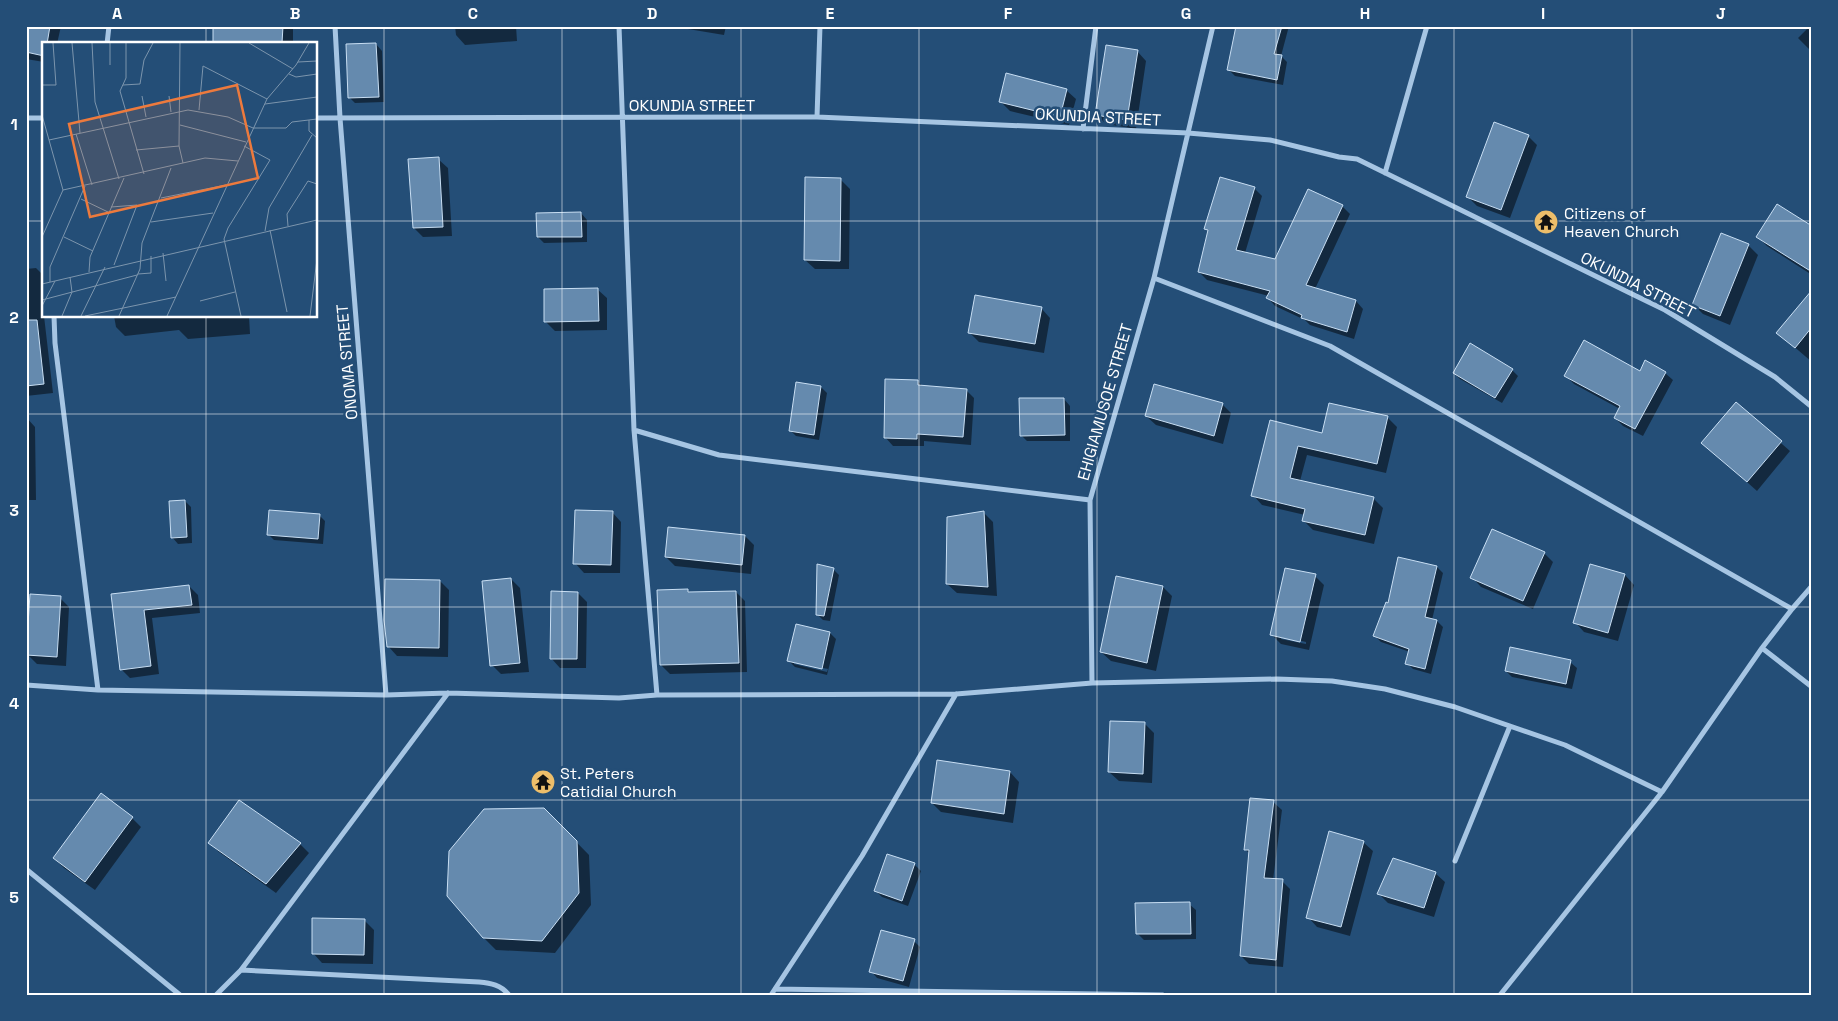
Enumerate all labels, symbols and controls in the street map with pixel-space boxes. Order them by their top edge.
text: A [112,3,122,24]
text: B [290,3,300,24]
text: C [468,3,478,24]
text: D [647,3,657,24]
text: E [826,3,835,24]
text: F [1004,3,1013,24]
text: G [1181,3,1191,24]
text: H [1360,3,1370,24]
text: I [1541,3,1545,24]
text: J [1716,3,1726,24]
inset map [42,42,318,318]
street label: OKUNDIA STREET [629,95,755,116]
street label: OKUNDIA STREET [1034,103,1162,131]
text: 1 [10,114,18,135]
place label: Citizens of Heaven Church [1564,203,1679,242]
temple icon: Citizens of Heaven Church [1533,209,1559,235]
street label: OKUNDIA STREET [1577,247,1699,323]
street label: ONOMA STREET [331,303,363,421]
text: 2 [9,307,19,328]
street label: EHIGIAMUSOE STREET [1073,321,1137,483]
text: 3 [9,500,19,521]
text: 4 [9,693,19,714]
place label: St. Peters Catidial Church [560,763,677,802]
temple icon: St. Peters Catidial Church [530,769,556,795]
text: 5 [9,887,19,908]

